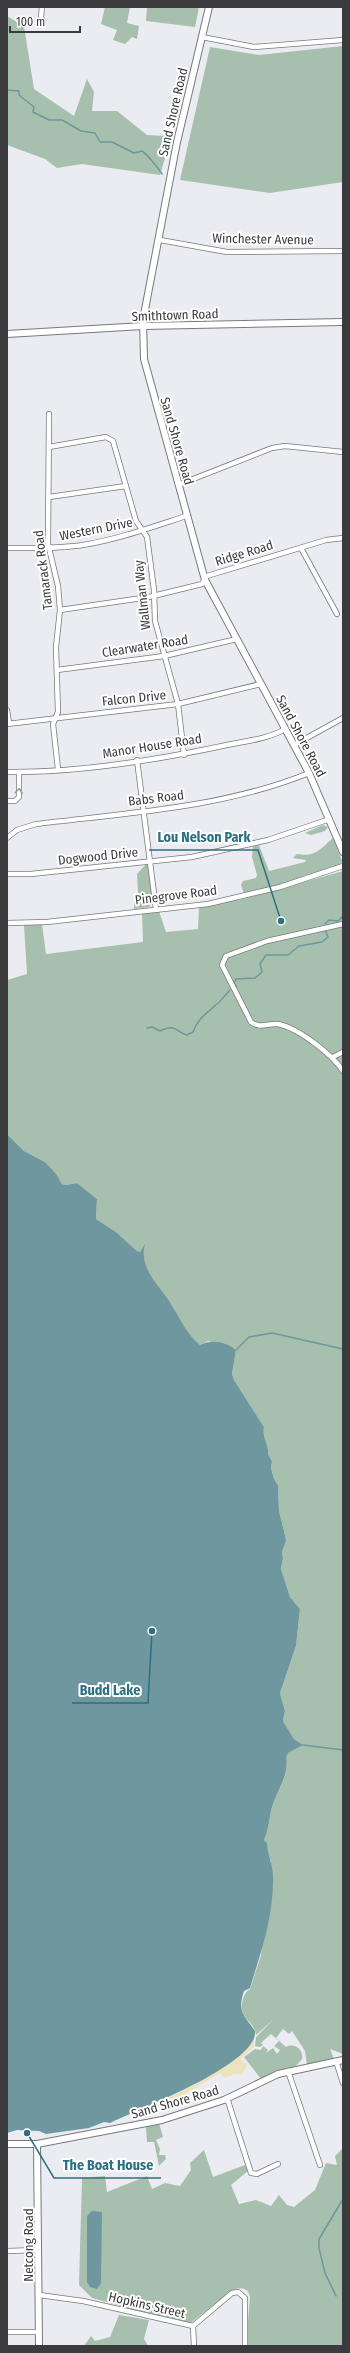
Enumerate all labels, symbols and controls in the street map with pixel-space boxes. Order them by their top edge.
scale bar [10,8,80,34]
text: 100 m [16,15,45,29]
street label: Sand Shore Road [156,66,190,158]
street label: Winchester Avenue [212,231,314,247]
street label: Smithtown Road [131,306,219,324]
street label: Sand Shore Road [157,395,197,487]
street label: Western Drive [58,515,134,543]
street label: Tamarack Road [31,529,55,611]
street label: Ridge Road [213,537,275,569]
street label: Wallman Way [131,559,153,631]
street label: Clearwater Road [101,632,189,660]
street label: Falcon Drive [101,687,167,709]
street label: Sand Shore Road [273,693,329,779]
street label: Manor House Road [101,731,203,761]
street label: Babs Road [127,787,185,809]
one-way arrow [14,788,23,794]
callout: Lou Nelson Park [149,824,258,850]
text: Lou Nelson Park [157,829,251,846]
street label: Dogwood Drive [57,844,139,868]
street label: Pinegrove Road [134,883,218,907]
callout: Budd Lake [72,1677,148,1703]
text: Budd Lake [80,1682,140,1699]
street label: Sand Shore Road [129,2082,221,2122]
callout: The Boat House [54,2152,161,2178]
text: The Boat House [63,2157,153,2174]
street label: Netcong Road [21,2208,36,2282]
street label: Hopkins Street [107,2289,188,2321]

